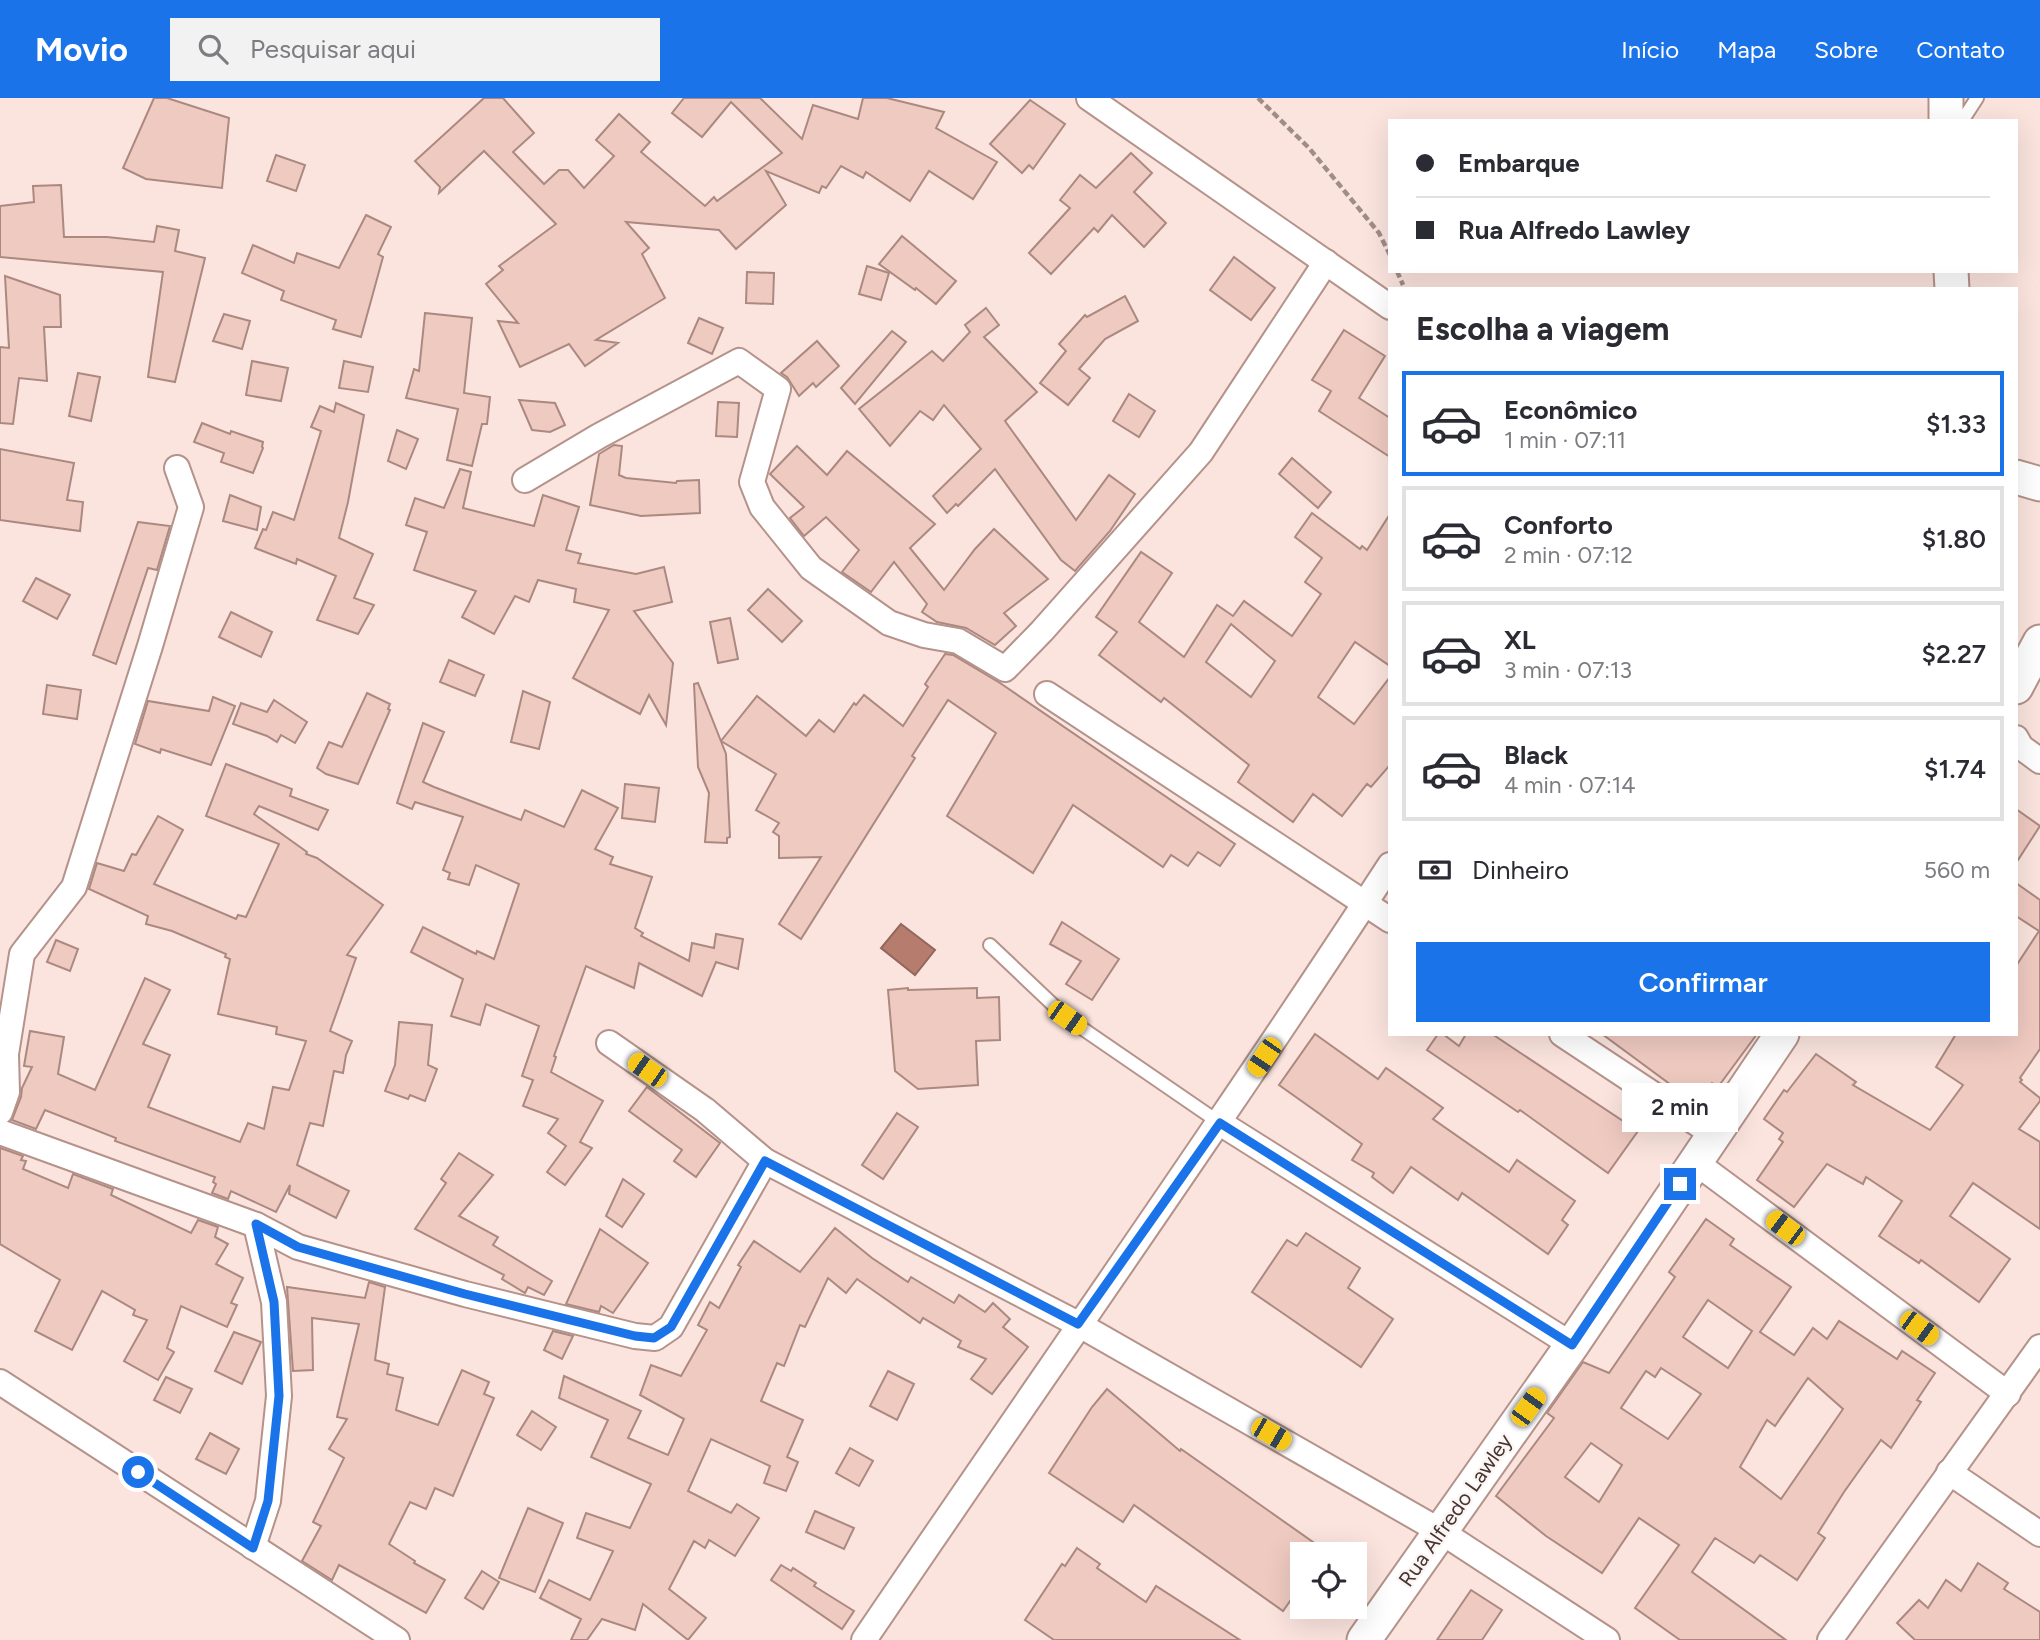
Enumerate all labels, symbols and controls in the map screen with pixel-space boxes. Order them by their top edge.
search box [170,18,660,81]
text: Movio [35,30,128,69]
icon: search [194,30,232,68]
text: Pesquisar aqui [250,33,416,65]
text: Início [1621,35,1679,64]
text: Mapa [1717,35,1776,64]
text: Sobre [1814,35,1878,64]
text: Contato [1916,35,2005,64]
text: Embarque [1458,147,1580,179]
text: Rua Alfredo Lawley [1458,214,1690,246]
text: Escolha a viagem [1416,310,1669,348]
icon: car [1420,392,1483,455]
text: Econômico [1504,394,1637,426]
text: $1.33 [1926,408,1986,440]
text: 1 min · 07:11 [1504,426,1626,454]
icon: car [1420,507,1483,570]
text: Conforto [1504,509,1613,541]
text: $1.80 [1922,523,1986,555]
text: 2 min · 07:12 [1504,541,1633,569]
icon: car [1420,622,1483,685]
text: XL [1504,624,1536,656]
text: $2.27 [1922,638,1986,670]
text: 3 min · 07:13 [1504,656,1632,684]
icon: car [1420,737,1483,800]
text: Black [1504,739,1568,771]
text: $1.74 [1924,753,1986,785]
text: 4 min · 07:14 [1504,771,1636,799]
icon: cash [1416,851,1454,889]
text: Dinheiro [1472,854,1569,886]
text: 560 m [1924,856,1990,884]
button: Confirmar [1416,942,1990,1022]
car [1044,997,1091,1039]
car [1244,1034,1285,1080]
car [624,1049,671,1091]
callout: 2 min [1622,1082,1738,1132]
text: 2 min [1651,1093,1709,1121]
route end [1664,1168,1696,1200]
car [1762,1207,1809,1249]
car [1896,1307,1943,1349]
car [1508,1384,1549,1430]
car [1248,1414,1295,1454]
street label: Rua Alfredo Lawley [1393,1429,1517,1591]
route start [122,1456,154,1488]
map controls [1290,1542,1367,1619]
button: locate [1290,1542,1367,1619]

